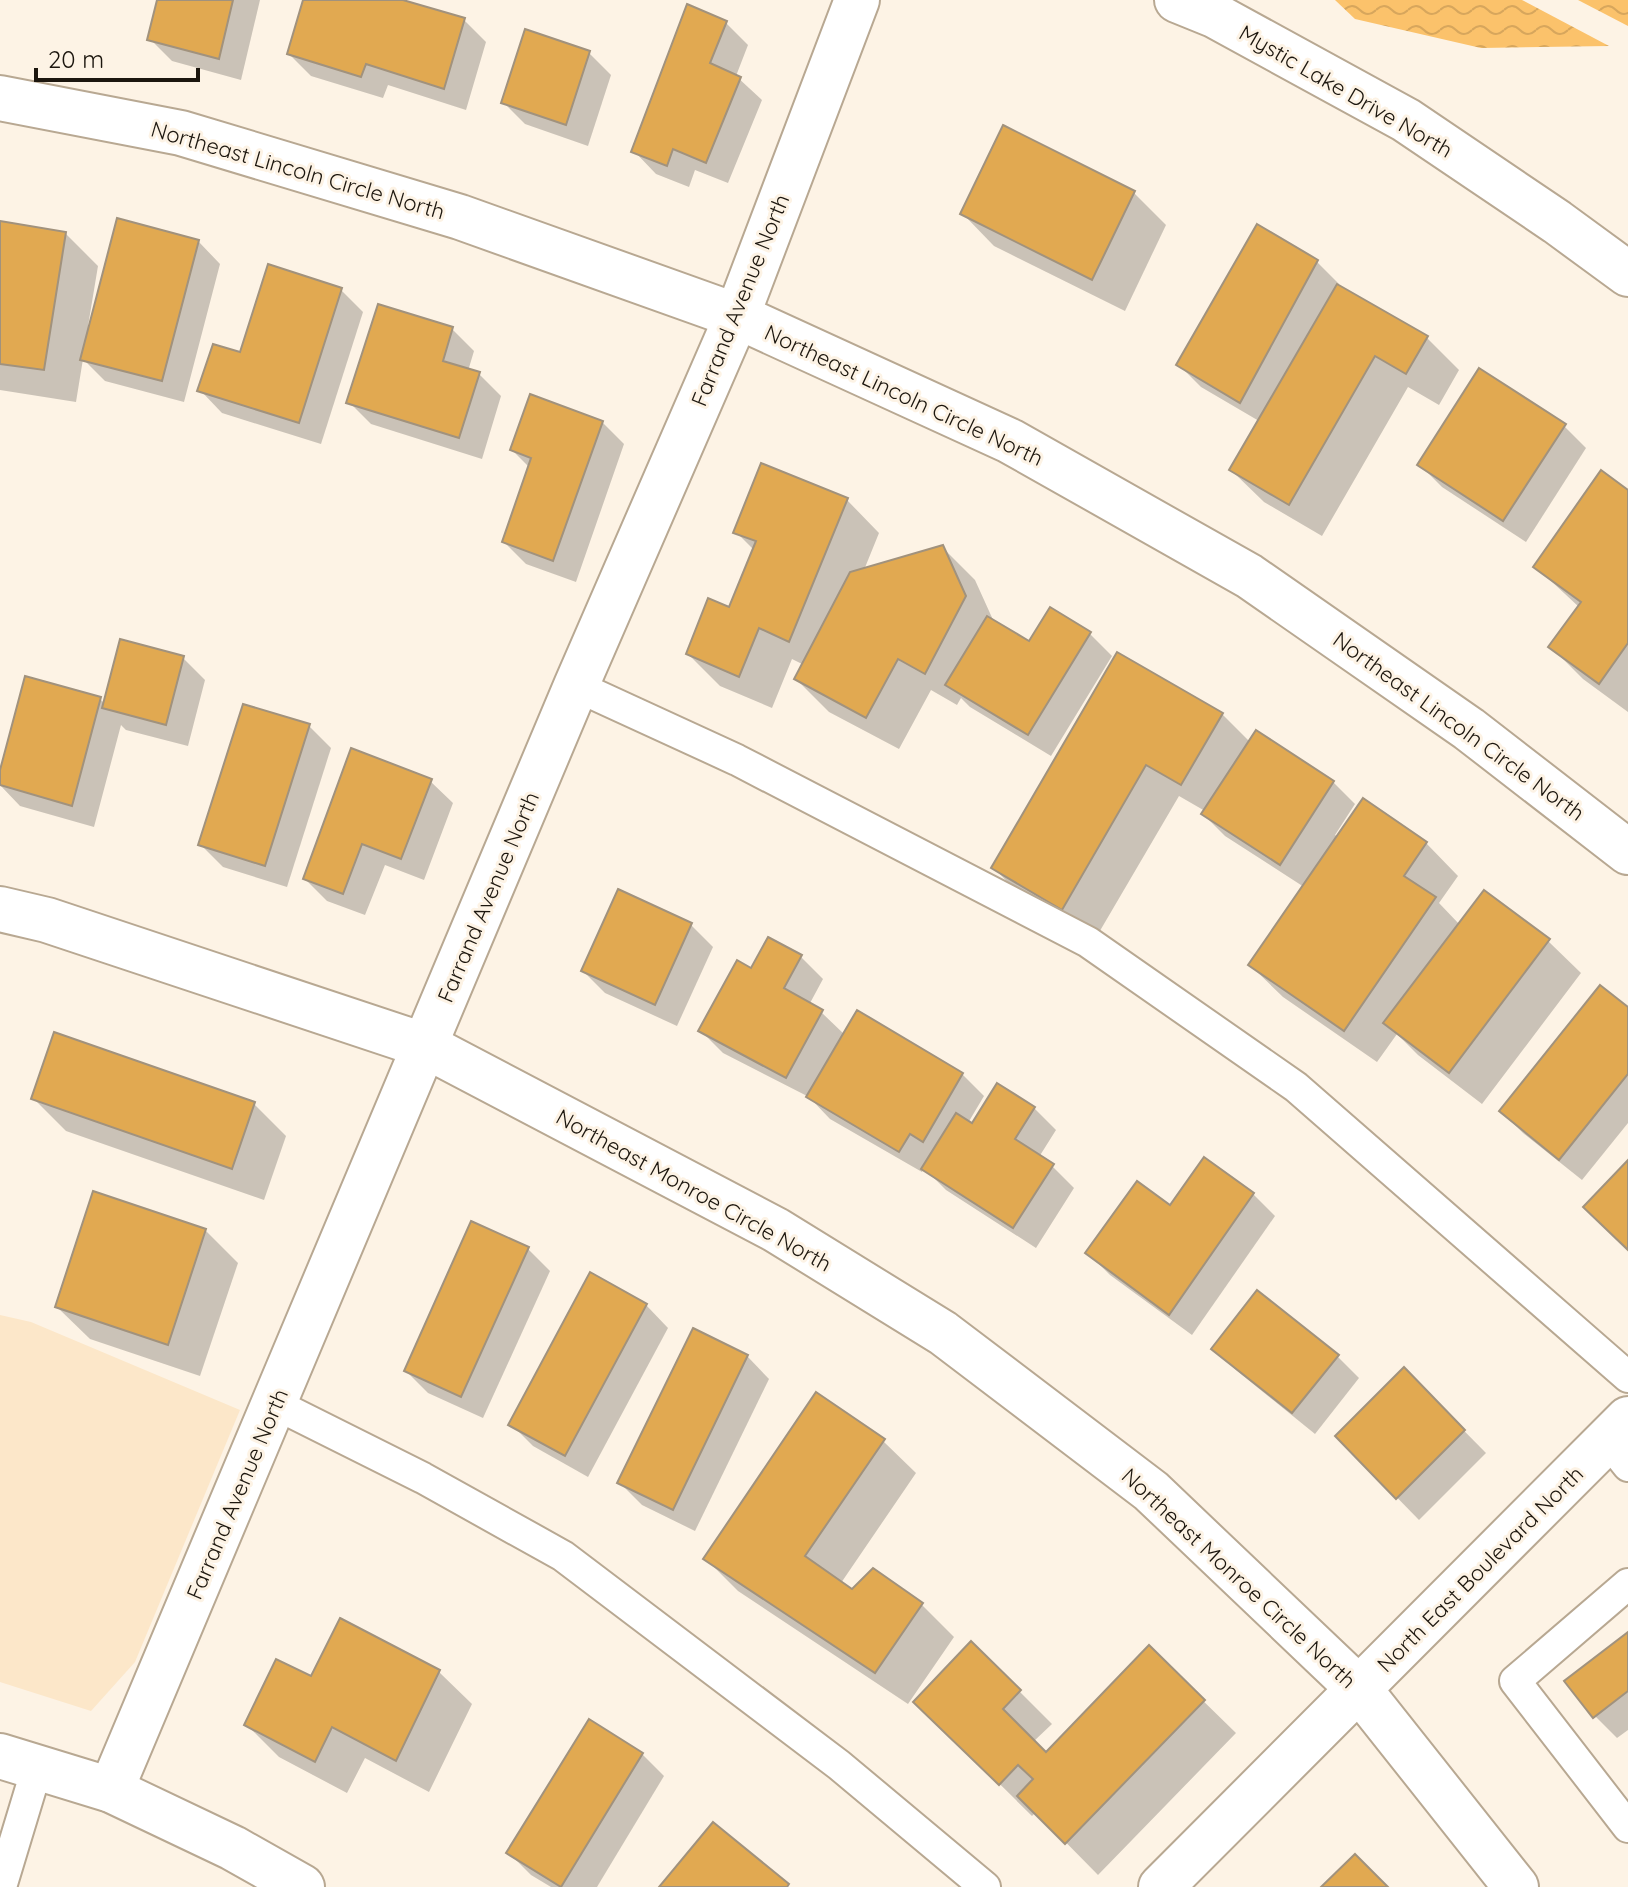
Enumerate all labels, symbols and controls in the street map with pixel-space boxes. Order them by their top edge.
street label: Mystic Lake Drive North [1234,18,1458,164]
scale bar [36,32,198,82]
text: 20 m [48,44,104,74]
street label: Northeast Lincoln Circle North [148,115,448,225]
street label: Farrand Avenue North [685,190,795,410]
street label: Northeast Lincoln Circle North [760,318,1048,472]
street label: Northeast Lincoln Circle North [1328,625,1590,827]
street label: Farrand Avenue North [431,787,545,1007]
street label: Northeast Monroe Circle North [551,1102,837,1278]
street label: Farrand Avenue North [180,1384,294,1604]
street label: North East Boulevard North [1371,1460,1589,1678]
street label: Northeast Monroe Circle North [1116,1462,1362,1694]

